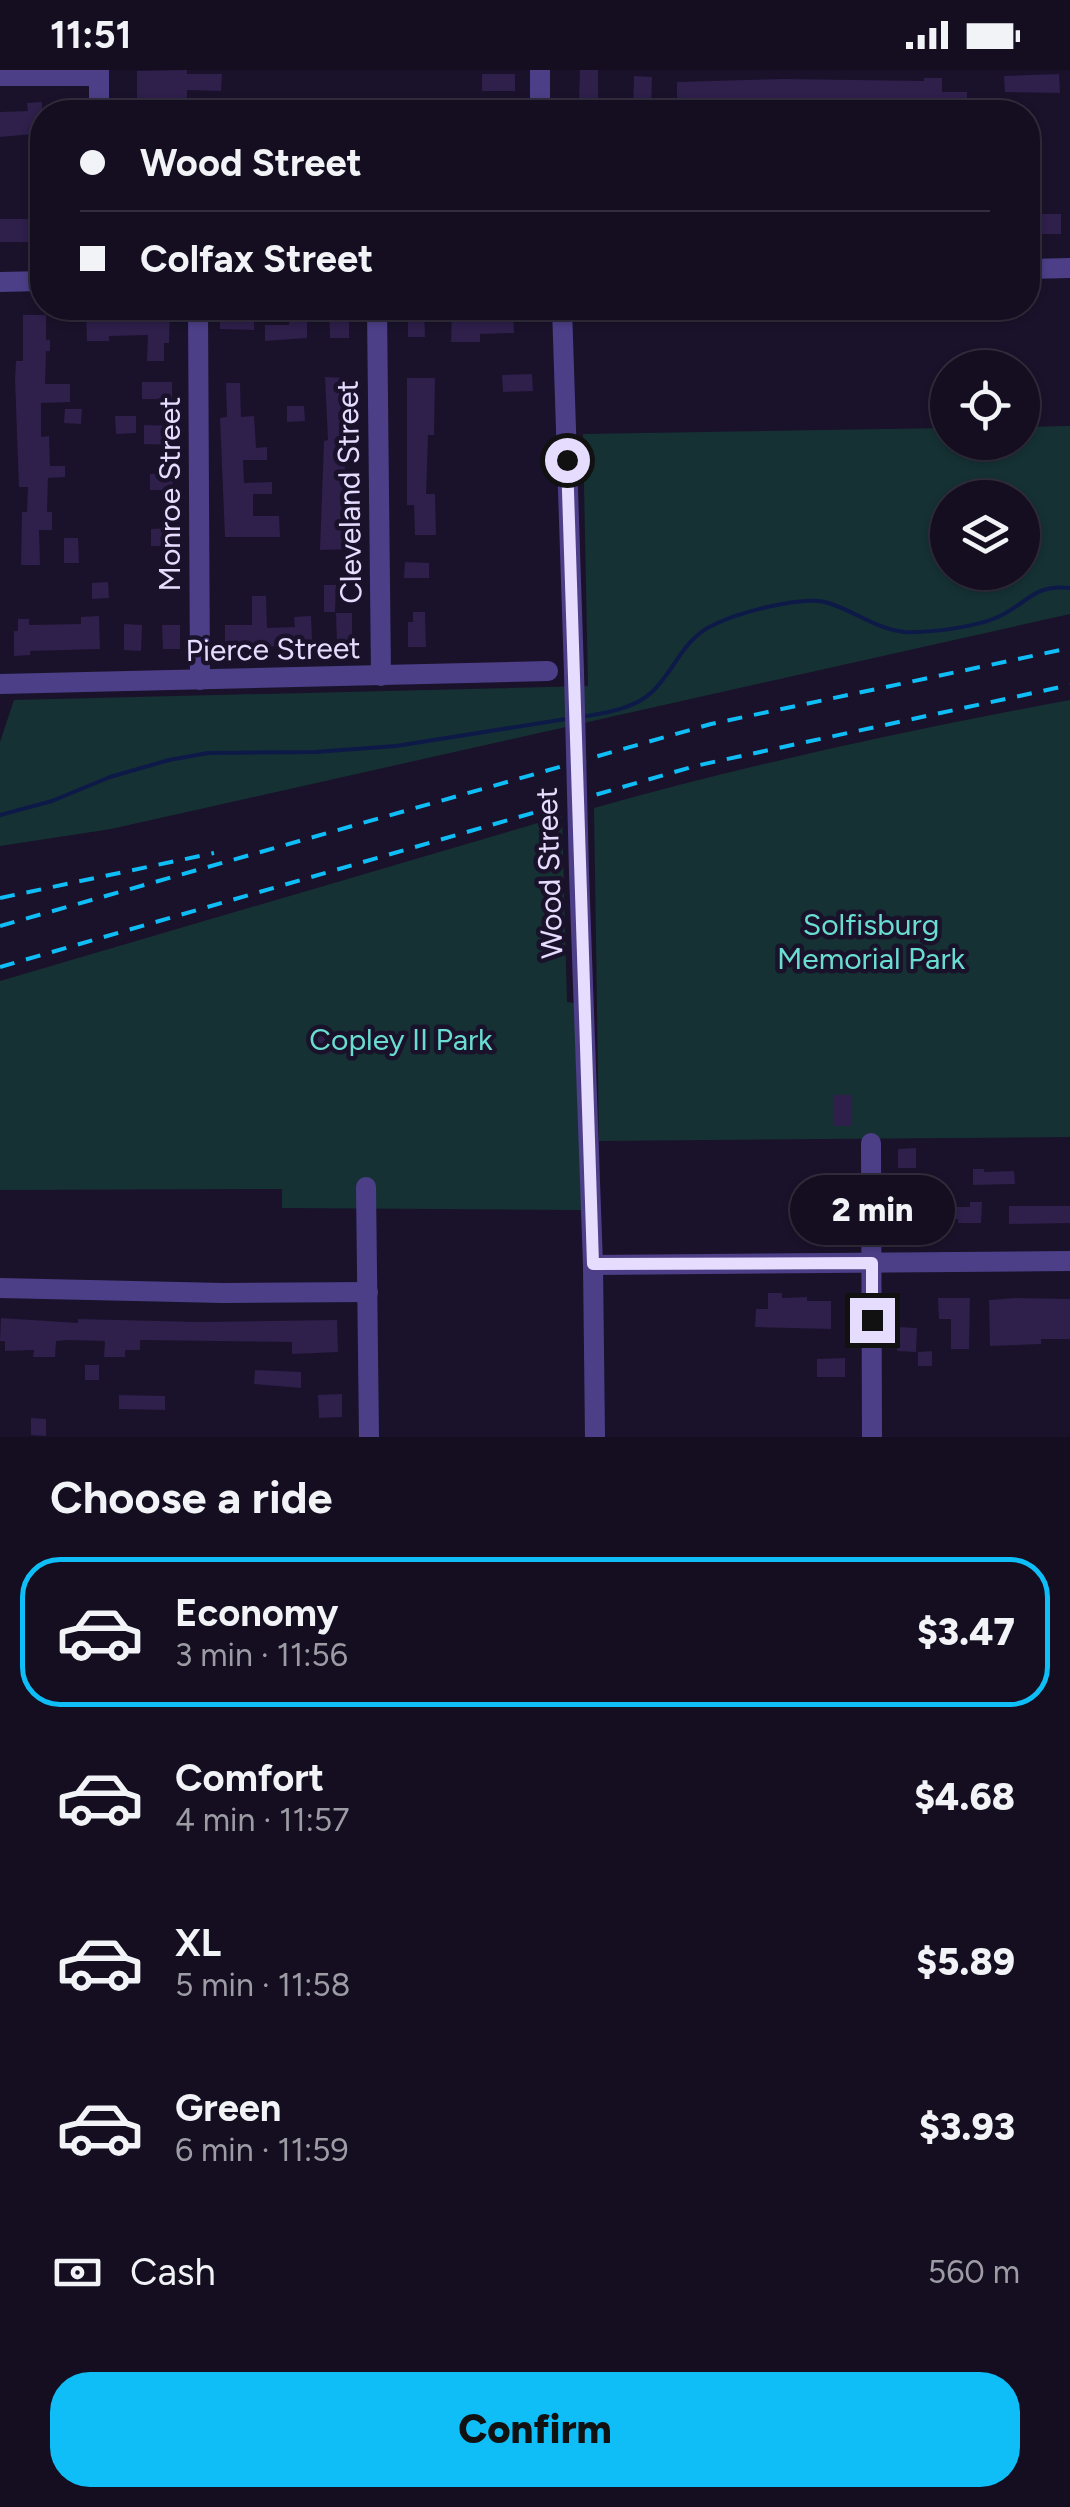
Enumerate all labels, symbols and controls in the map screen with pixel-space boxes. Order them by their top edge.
text: 11:51 [50,12,132,58]
text: Wood Street [140,140,362,186]
text: Colfax Street [140,236,373,282]
map controls [930,350,1040,590]
button: locate [930,350,1040,460]
street label: Cleveland Street [329,380,369,604]
street label: Monroe Street [151,397,188,591]
route start [545,438,590,483]
button: layers [930,480,1040,590]
street label: Pierce Street [185,629,361,669]
street label: Wood Street [528,787,570,959]
park label: Solfisburg Memorial Park [777,906,966,977]
park label: Copley II Park [309,1021,493,1058]
callout: 2 min [790,1175,954,1245]
text: 2 min [832,1191,913,1229]
route end [850,1298,895,1343]
text: Choose a ride [50,1470,332,1524]
icon: car [55,1587,145,1677]
text: Economy [175,1590,338,1636]
text: $3.47 [917,1609,1015,1655]
text: 3 min · 11:56 [175,1636,348,1674]
icon: car [55,1752,145,1842]
text: Comfort [175,1755,324,1801]
text: $4.68 [914,1774,1015,1820]
text: 4 min · 11:57 [175,1801,349,1839]
icon: car [55,1917,145,2007]
text: XL [175,1920,221,1966]
text: $5.89 [916,1939,1015,1985]
text: 5 min · 11:58 [175,1966,350,2004]
icon: car [55,2082,145,2172]
text: Green [175,2085,281,2131]
text: $3.93 [919,2104,1015,2150]
text: 6 min · 11:59 [175,2131,349,2169]
icon: cash [50,2245,105,2300]
text: Cash [130,2249,216,2295]
text: 560 m [928,2253,1020,2291]
button: Confirm [50,2372,1020,2487]

